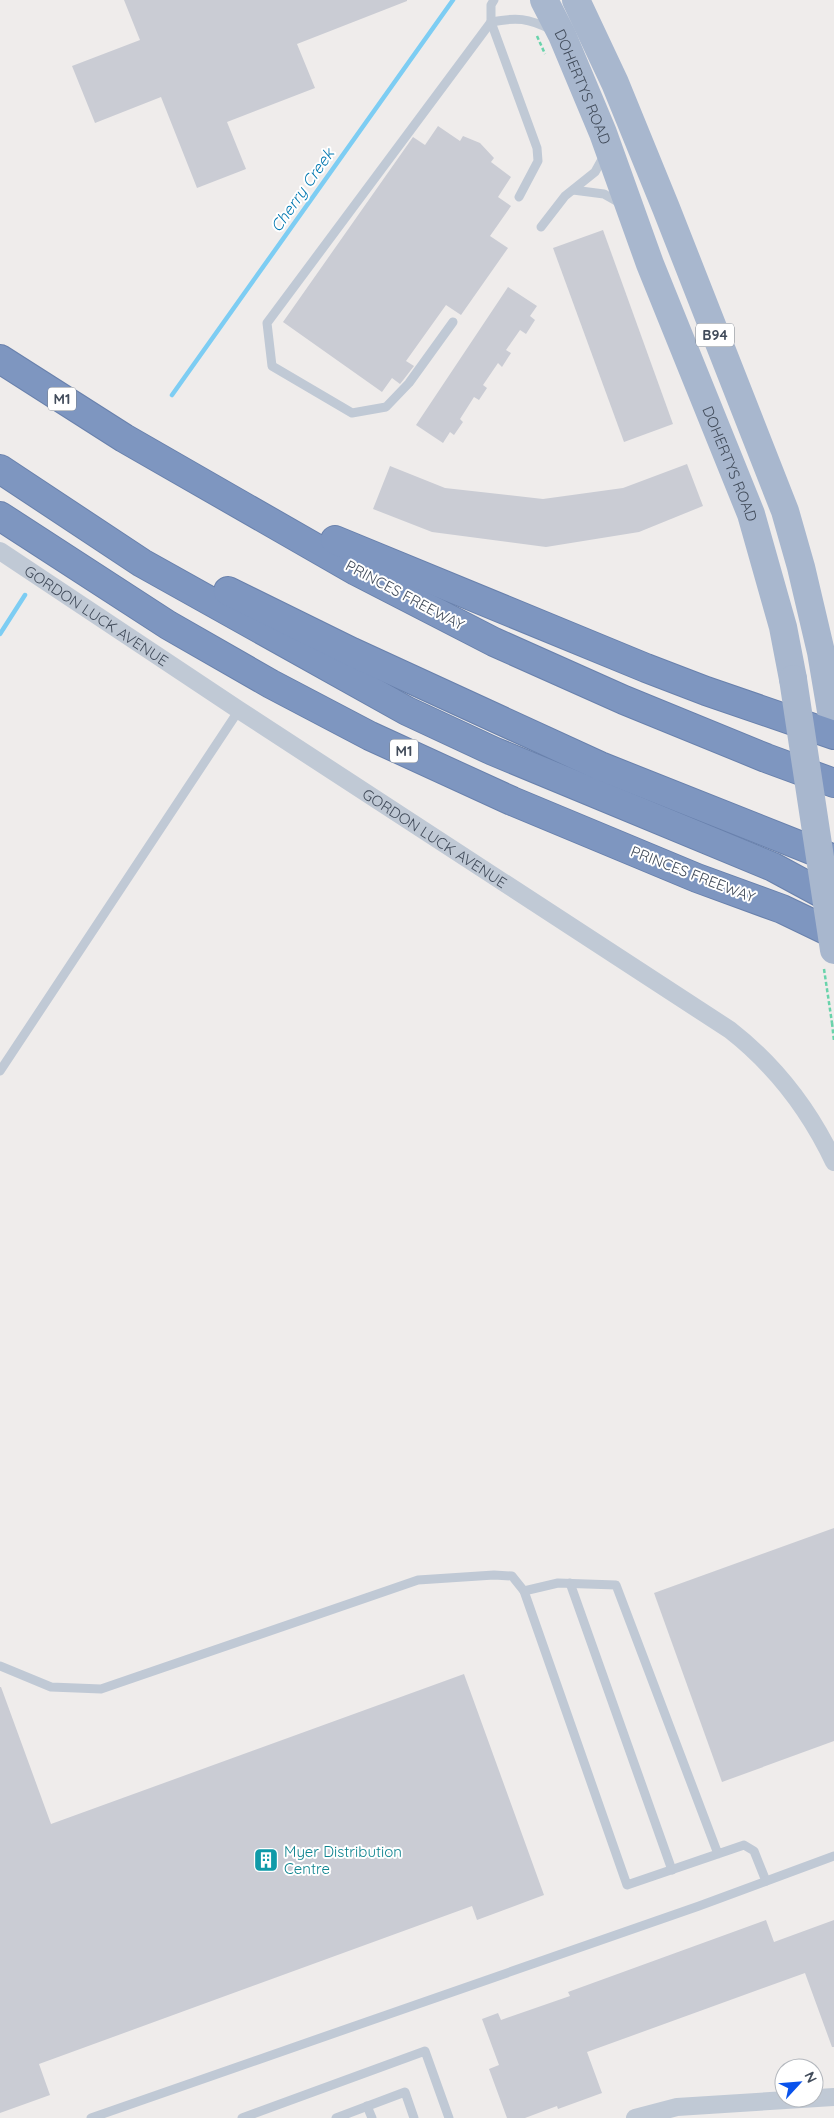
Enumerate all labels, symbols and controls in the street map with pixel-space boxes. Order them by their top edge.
street label: DOHERTYS ROAD [551,25,616,147]
water label: Cherry Creek [266,143,339,236]
road number: B94 [696,324,734,346]
road number: M1 [48,388,76,410]
street label: DOHERTYS ROAD [699,403,762,524]
street label: PRINCES FREEWAY [342,556,468,635]
street label: GORDON LUCK AVENUE [21,561,172,670]
road number: M1 [390,739,418,762]
street label: GORDON LUCK AVENUE [359,784,511,892]
street label: PRINCES FREEWAY [628,842,758,907]
place label: Myer Distribution Centre [284,1842,402,1878]
building icon: Myer Distribution Centre [253,1847,279,1873]
north arrow [774,2058,824,2108]
text: N [800,2069,821,2086]

